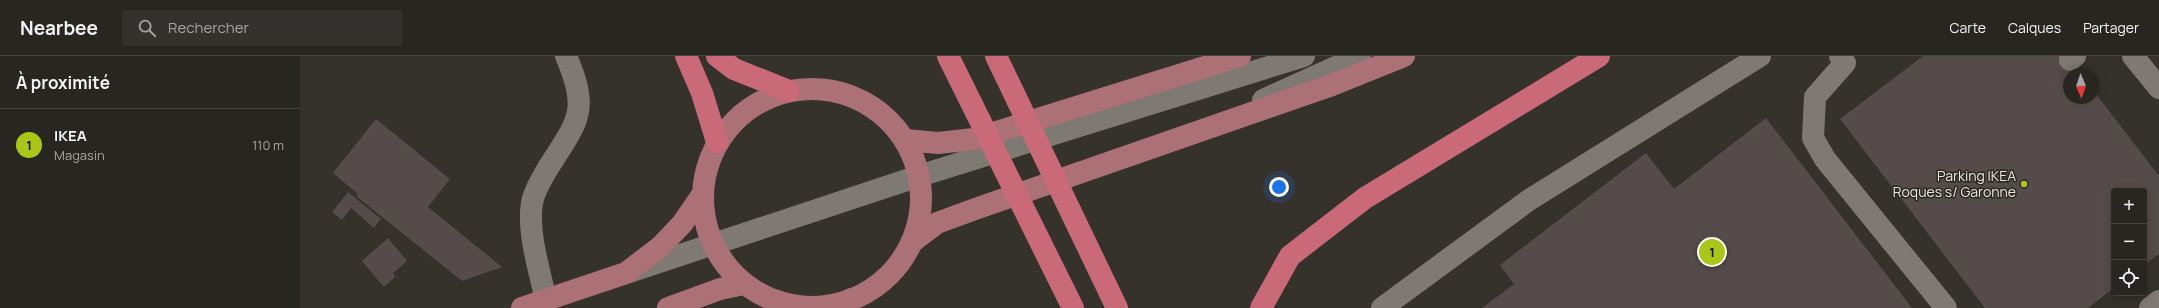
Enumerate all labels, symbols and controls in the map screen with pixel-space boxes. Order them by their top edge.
search box [122,10,402,46]
text: Nearbee [20,15,98,41]
icon: search [136,17,158,39]
text: Rechercher [168,17,249,38]
text: Carte [1950,18,1986,37]
text: Calques [2008,18,2061,37]
text: Partager [2083,18,2139,37]
north arrow [2063,68,2099,104]
text: À proximité [16,71,110,94]
text: IKEA [54,125,87,146]
text: 1 [26,136,32,154]
text: 110 m [252,136,284,154]
text: Magasin [54,146,105,164]
place label: Parking IKEA Roques s/ Garonne [1893,166,2016,201]
your location [1269,177,1289,197]
marker: Parking IKEA Roques s/ Garonne [2019,179,2029,189]
map controls [2111,188,2147,296]
button: + [2111,188,2147,224]
button: − [2111,224,2147,260]
pin: 1 [1699,237,1725,267]
button: locate [2111,260,2147,296]

